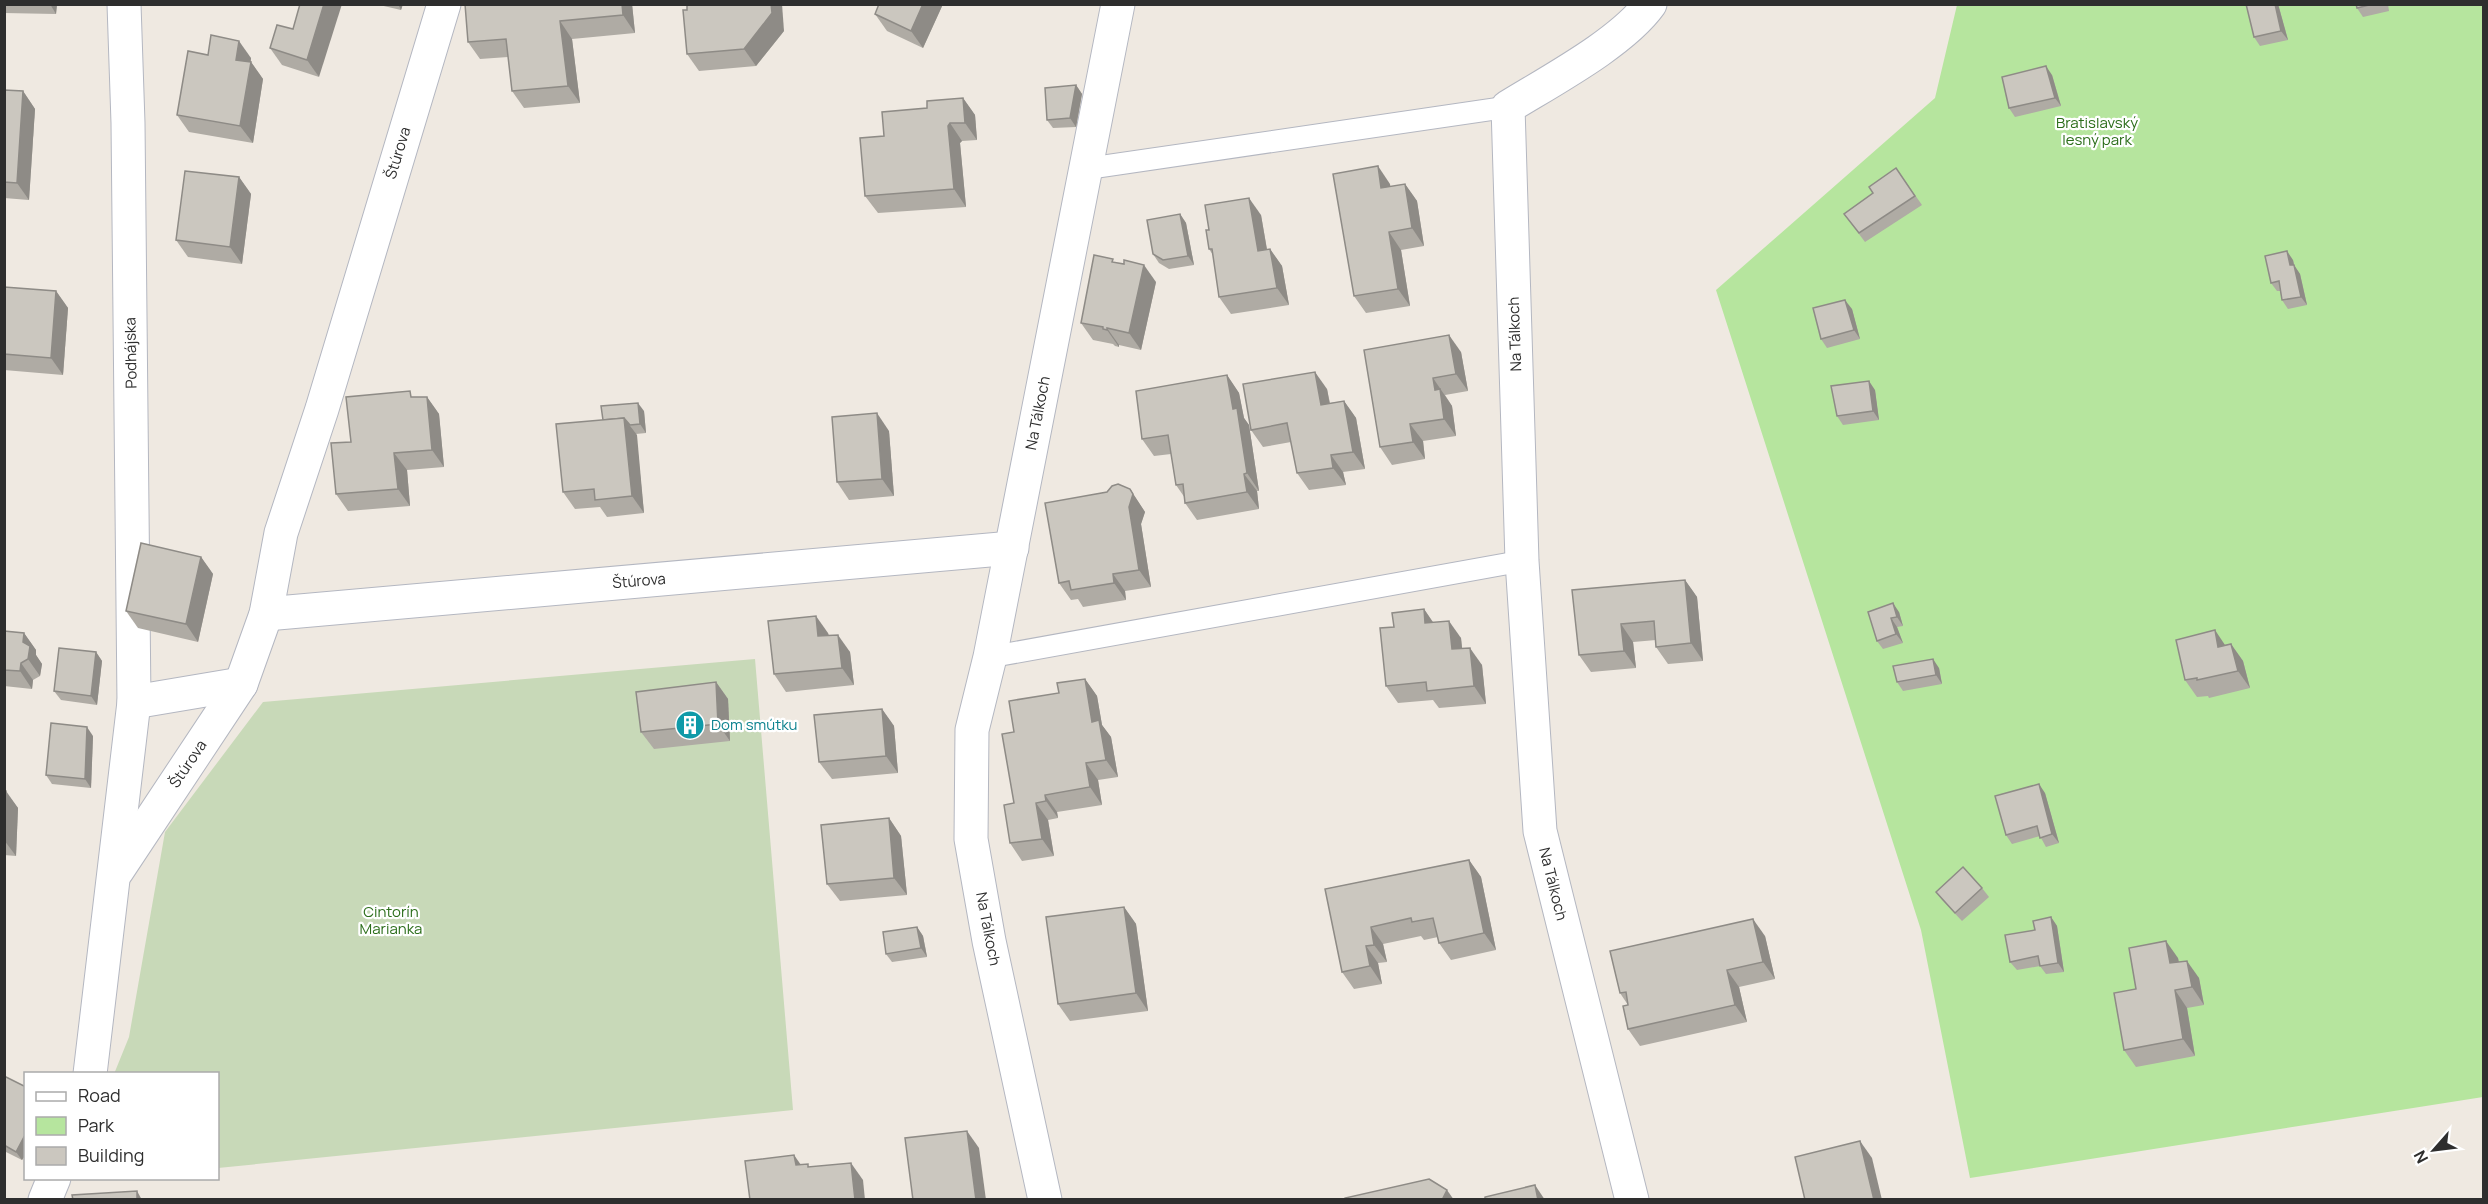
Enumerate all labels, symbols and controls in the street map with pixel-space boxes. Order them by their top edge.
park label: Bratislavský lesný park [2056,112,2138,150]
street label: Štúrova [380,124,415,182]
street label: Na Tálkoch [1503,296,1526,372]
street label: Podhájska [119,317,142,389]
street label: Na Tálkoch [1020,374,1055,452]
street label: Štúrova [611,568,667,593]
building icon: Dom smútku [674,709,706,741]
place label: Dom smútku [711,714,798,735]
street label: Štúrova [164,736,211,792]
street label: Na Tálkoch [1534,845,1573,923]
street label: Na Tálkoch [971,890,1006,968]
park label: Cintorín Marianka [360,901,422,939]
legend [24,1072,219,1180]
text: Road [78,1083,121,1107]
text: Park [78,1113,115,1137]
north arrow [2404,1120,2464,1180]
text: Building [78,1143,144,1167]
text: N [2408,1147,2433,1167]

